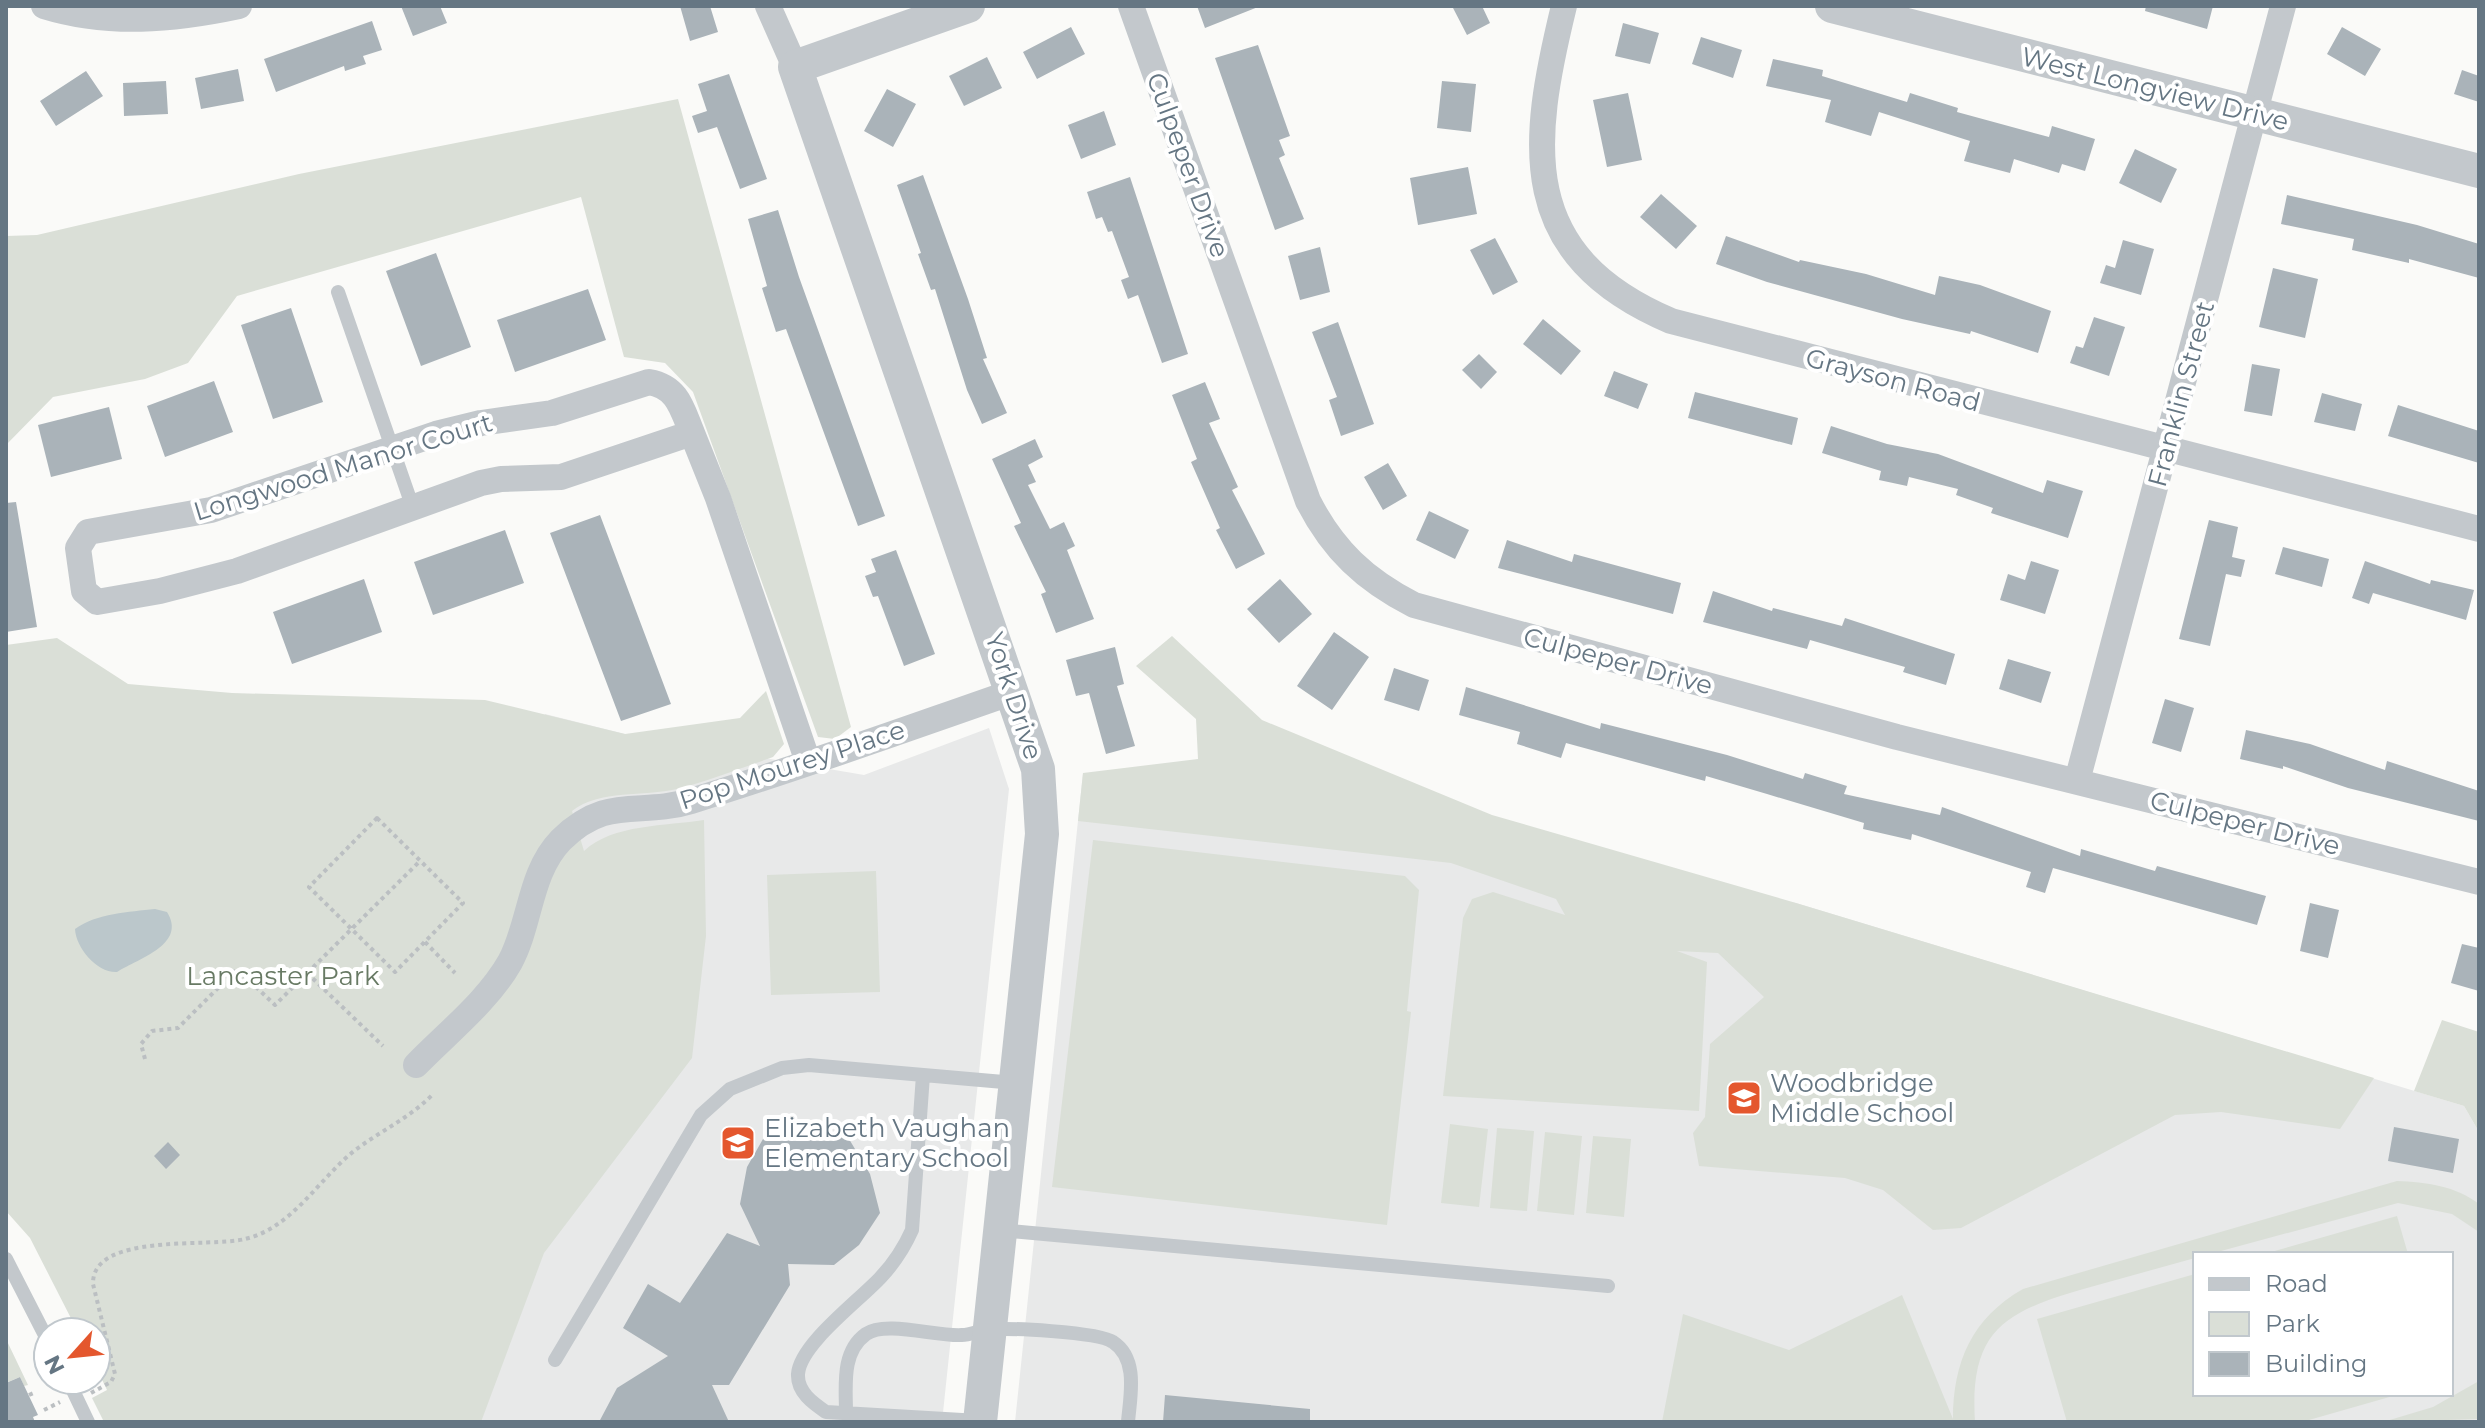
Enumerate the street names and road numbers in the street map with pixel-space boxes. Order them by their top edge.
street label: West Longview Drive [2018,40,2292,138]
street label: Culpeper Drive [1140,68,1236,262]
street label: Franklin Street [2141,298,2221,490]
street label: Grayson Road [1802,341,1984,419]
street label: Longwood Manor Court [190,406,496,528]
street label: Culpeper Drive [1520,620,1716,702]
street label: York Drive [978,628,1050,764]
street label: Pop Mourey Place [675,713,909,817]
street label: Culpeper Drive [2147,784,2343,862]

